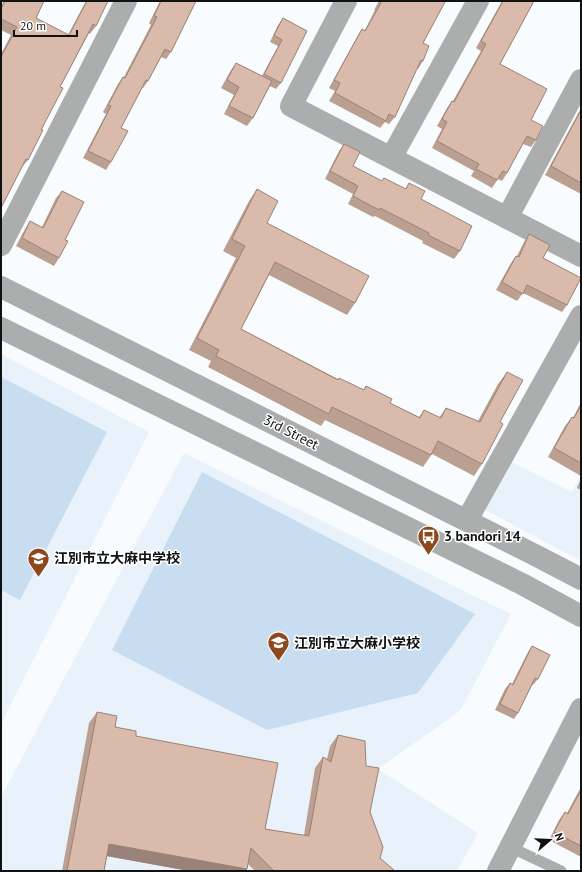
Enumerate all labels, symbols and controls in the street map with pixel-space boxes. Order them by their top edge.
scale bar [14,12,77,38]
text: 20 m [20,18,46,33]
street label: 3rd Street [260,410,322,454]
bus stop icon: 3 bandori 14 [416,523,442,556]
place label: 3 bandori 14 [444,527,521,545]
school or university icon: 江別市立大麻中学校 [25,545,51,578]
place label: 江別市立大麻中学校 [54,549,180,567]
school or university icon: 江別市立大麻小学校 [266,630,292,663]
place label: 江別市立大麻小学校 [294,634,420,652]
north arrow [530,820,570,860]
text: N [552,831,567,842]

